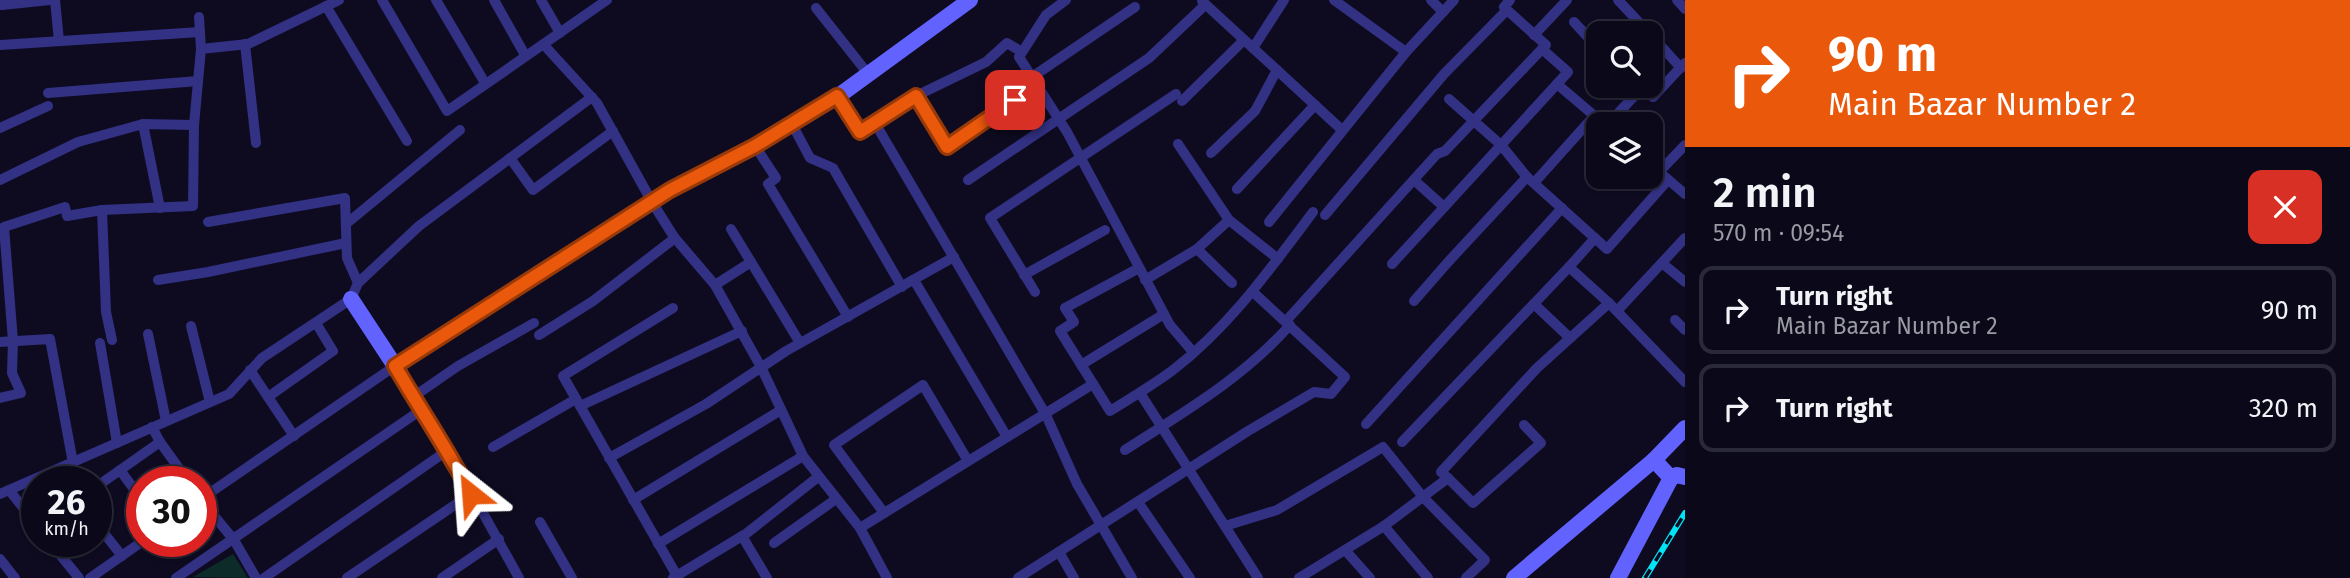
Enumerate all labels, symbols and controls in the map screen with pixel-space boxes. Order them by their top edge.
map controls [1586,21,1663,189]
button: search [1586,21,1663,98]
text: 90 m [1828,25,1937,84]
icon: right [1713,28,1804,119]
pin [985,70,1045,130]
icon: arrive [996,81,1034,119]
text: Main Bazar Number 2 [1828,85,2136,123]
button: layers [1586,112,1663,189]
text: 2 min [1713,168,1817,218]
button: close [2248,170,2322,244]
text: 570 m · 09:54 [1713,219,1844,247]
text: Turn right [1776,281,1893,312]
icon: right [1717,291,1755,329]
text: 90 m [2261,295,2318,326]
text: Main Bazar Number 2 [1776,312,1998,340]
icon: right [1717,389,1755,427]
text: Turn right [1776,393,1893,424]
text: 320 m [2249,393,2318,424]
position arrow [434,457,508,531]
speed limit sign: 30 [126,466,217,557]
text: 26 [48,481,85,523]
text: km/h [44,518,89,540]

